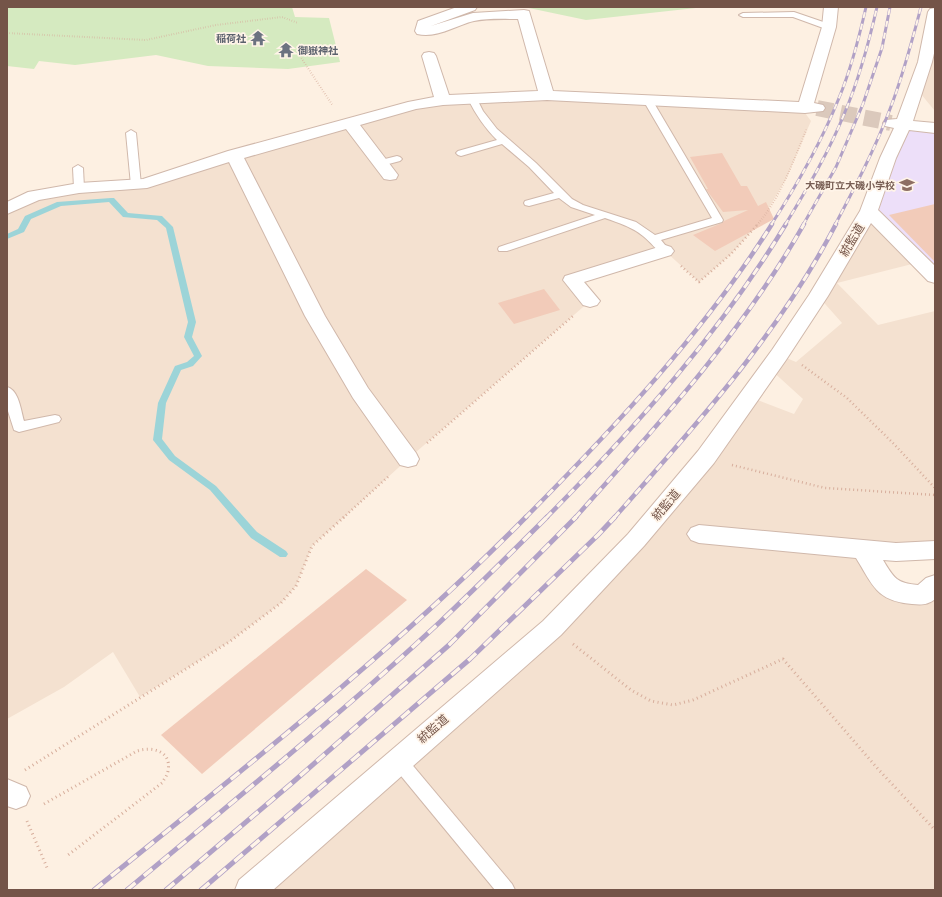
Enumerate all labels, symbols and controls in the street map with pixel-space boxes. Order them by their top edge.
temple icon: 稲荷社 [249,29,267,47]
place label: 稲荷社 [216,32,247,44]
temple icon: 御嶽神社 [277,41,295,59]
place label: 御嶽神社 [297,44,339,56]
school or university icon: 大磯町立大磯小学校 [898,176,916,194]
place label: 大磯町立大磯小学校 [805,179,895,191]
street label: 統監道 [836,220,867,259]
street label: 統監道 [648,486,683,523]
street label: 統監道 [414,711,451,746]

